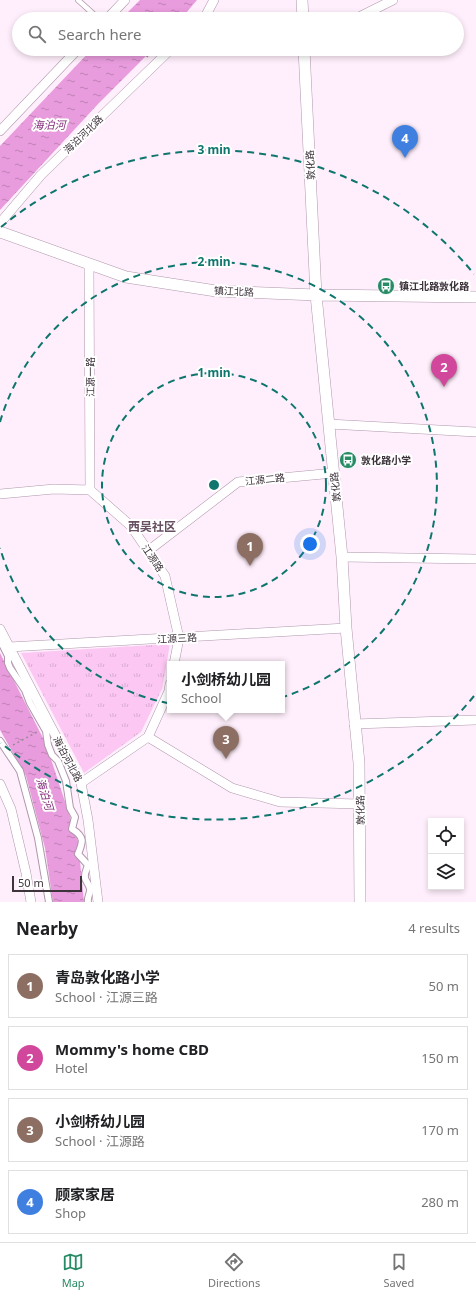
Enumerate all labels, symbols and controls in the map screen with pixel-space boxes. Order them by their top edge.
search box [12,12,464,56]
icon: search [26,23,48,45]
text: Search here [58,24,141,44]
street label: 海泊河北路 [60,112,106,156]
water label: 海泊河 [33,117,67,132]
pin: 4 [392,125,418,158]
text: 3 min [197,141,231,158]
street label: 敦化路 [302,150,318,180]
text: 2 min [197,253,231,270]
bus stop icon: 镇江北路敦化路 [376,276,396,296]
place label: 镇江北路敦化路 [399,279,470,293]
street label: 镇江北路 [214,283,254,299]
pin: 2 [431,354,457,387]
street label: 江源一路 [83,357,97,397]
text: 1 min [197,364,231,381]
bus stop icon: 敦化路小学 [338,450,358,470]
place label: 敦化路小学 [361,453,411,467]
street label: 江源二路 [244,470,286,488]
street label: 敦化路 [326,471,344,503]
centre of rings [207,478,221,492]
district label: 西吴社区 [128,518,176,535]
pin: 1 [237,533,263,566]
your location [300,534,320,554]
street label: 江源路 [139,542,167,574]
street label: 江源三路 [157,630,197,646]
popup [167,661,285,713]
text: 小剑桥幼儿园 [181,669,271,689]
text: School [181,689,221,707]
pin: 3 [213,726,239,759]
street label: 海泊河北路 [50,734,86,784]
water label: 海泊河 [33,776,58,814]
street label: 敦化路 [353,795,367,825]
map controls [428,818,464,890]
button: locate [428,818,464,854]
button: layers [428,854,464,890]
scale bar [12,874,82,893]
text: 50 m [18,875,44,890]
text: Nearby [16,917,78,940]
text: 4 results [408,919,460,937]
text: 青岛敦化路小学 [55,967,160,987]
text: 1 [26,977,34,995]
text: 50 m [429,977,459,995]
text: School · 江源三路 [55,988,158,1006]
text: Mommy's home CBD [55,1039,209,1059]
text: 2 [26,1049,34,1067]
text: 150 m [421,1049,459,1067]
text: Hotel [55,1059,88,1077]
text: 小剑桥幼儿园 [55,1111,145,1131]
text: 3 [26,1121,34,1139]
text: 170 m [421,1121,459,1139]
text: School · 江源路 [55,1132,145,1150]
text: 顾家家居 [55,1184,115,1204]
text: 4 [26,1193,34,1211]
text: 280 m [421,1193,459,1211]
text: Shop [55,1204,86,1222]
tab: Map [62,1251,85,1290]
tab: Directions [208,1251,260,1290]
tab: Saved [384,1251,414,1290]

